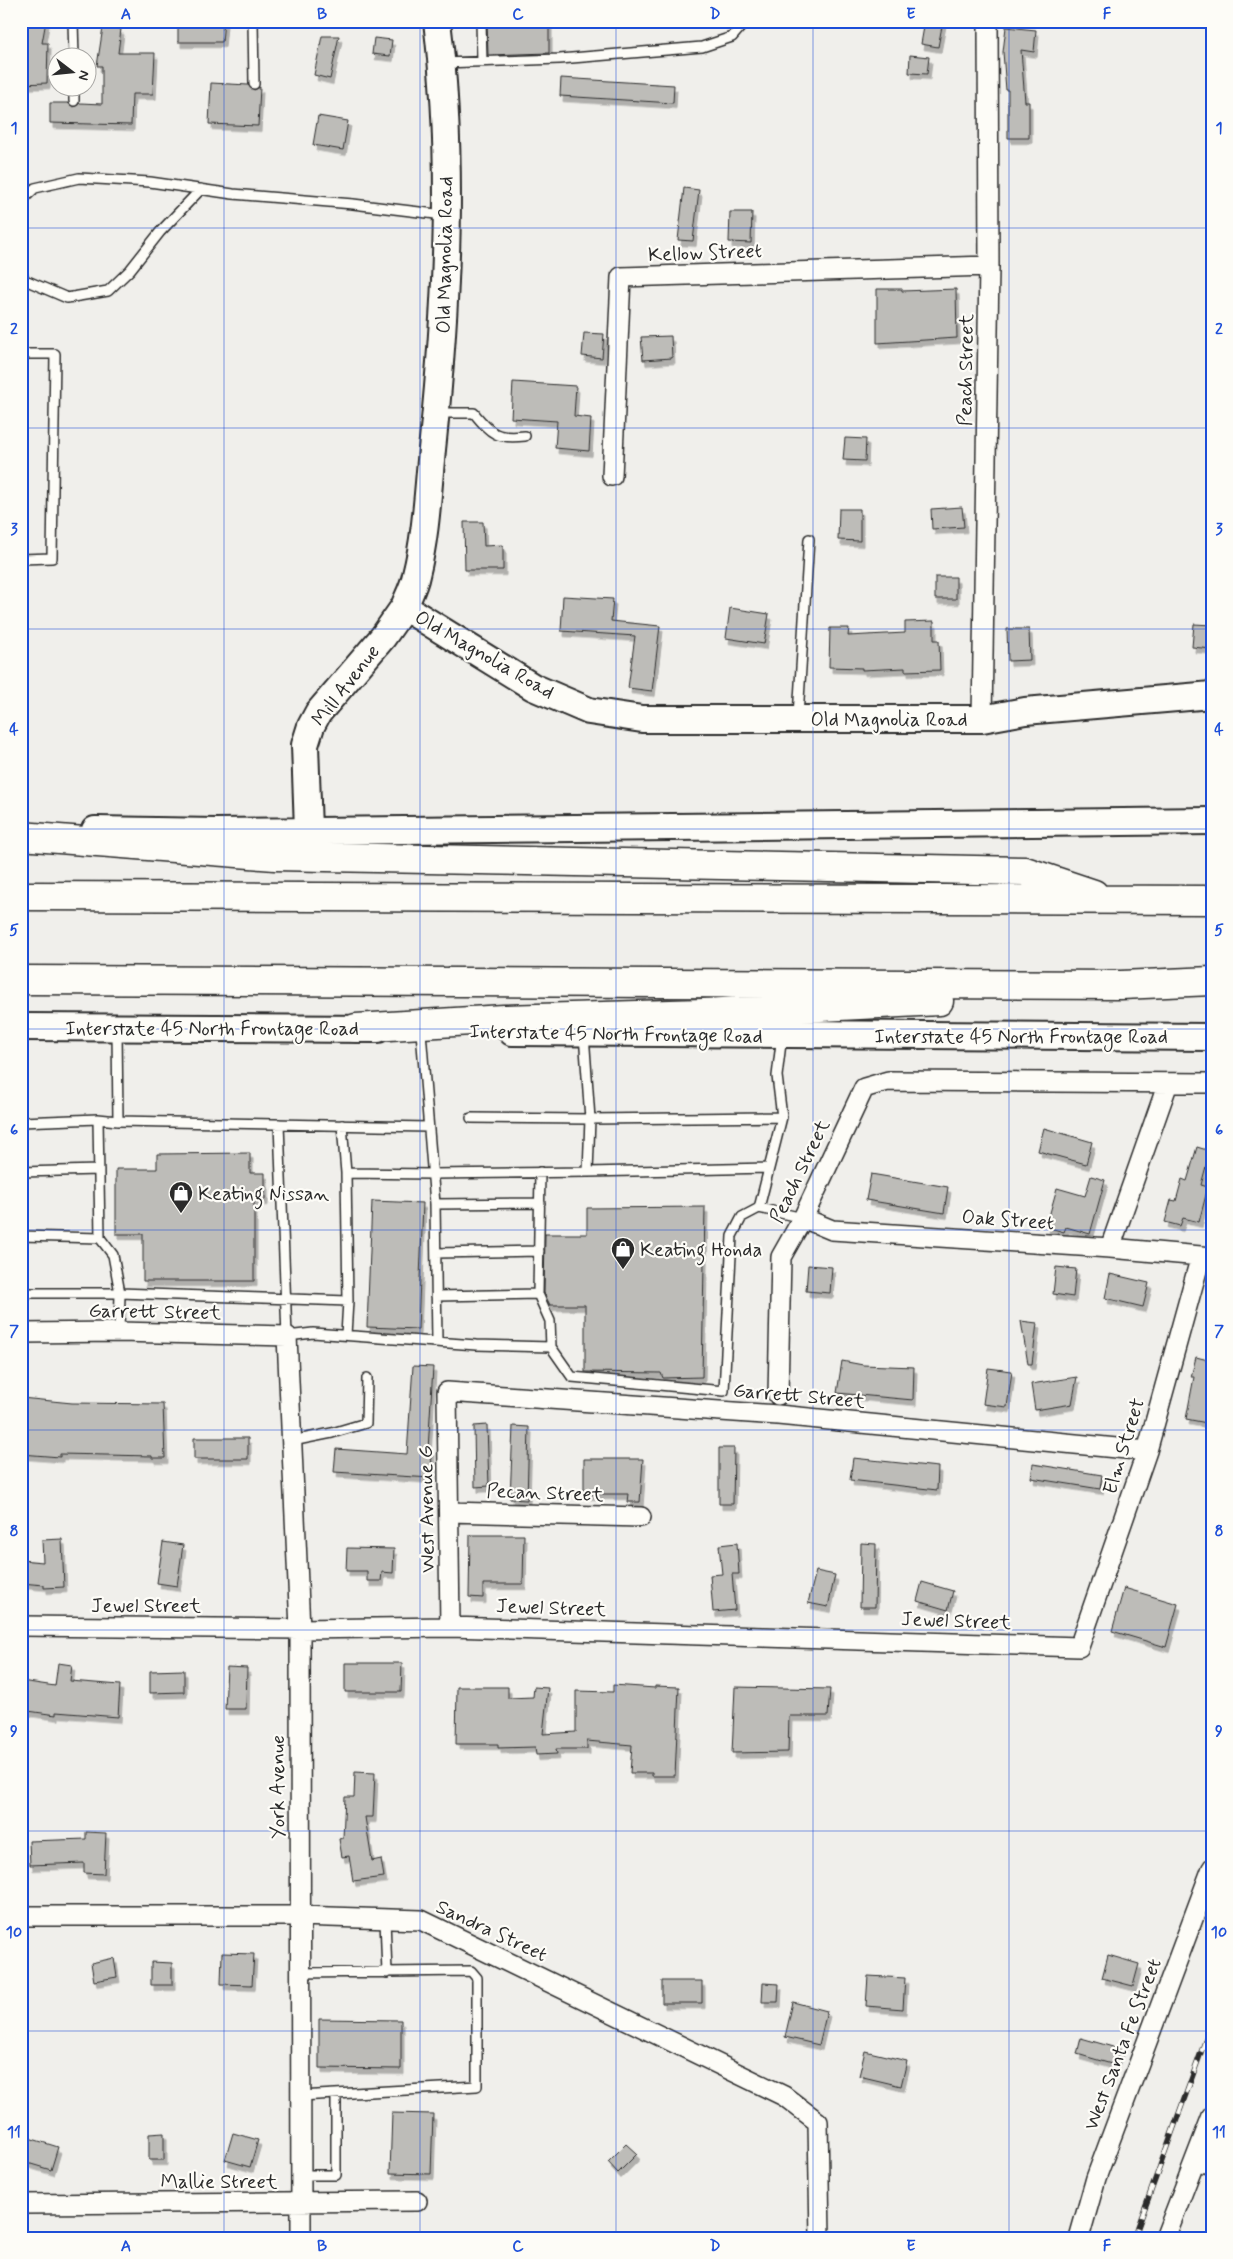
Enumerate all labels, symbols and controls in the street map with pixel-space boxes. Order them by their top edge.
text: A [121,4,131,25]
text: B [317,4,327,25]
text: C [512,4,524,25]
text: D [709,4,721,25]
text: E [906,4,916,25]
text: F [1103,4,1112,25]
north arrow [48,48,98,98]
text: N [74,68,93,82]
text: 1 [10,118,18,139]
text: 1 [1215,118,1223,139]
street label: Old Magnolia Road [431,176,460,334]
street label: Kellow Street [648,238,763,269]
street label: Peach Street [952,314,981,426]
text: 2 [10,319,18,340]
text: 2 [1215,319,1223,340]
text: 3 [10,519,18,540]
text: 3 [1215,519,1223,540]
street label: Old Magnolia Road [409,604,559,706]
street label: Mill Avenue [306,640,387,732]
street label: Old Magnolia Road [810,707,968,734]
text: 4 [9,719,19,740]
text: 4 [1214,719,1224,740]
text: 5 [9,920,19,941]
text: 5 [1214,920,1224,941]
street label: Interstate 45 North Frontage Road [65,1016,359,1044]
street label: Interstate 45 North Frontage Road [469,1018,763,1052]
street label: Interstate 45 North Frontage Road [874,1024,1168,1052]
street label: Peach Street [764,1115,837,1228]
text: 6 [10,1120,18,1141]
text: 6 [1215,1120,1223,1141]
shop icon: Keating Nissan [168,1180,194,1214]
place label: Keating Nissan [198,1181,329,1210]
street label: Oak Street [961,1204,1055,1237]
shop icon: Keating Honda [610,1236,636,1270]
place label: Keating Honda [640,1237,762,1266]
street label: Garrett Street [88,1298,222,1327]
text: 7 [9,1321,19,1342]
text: 7 [1214,1321,1224,1342]
street label: Garrett Street [732,1377,866,1416]
street label: Elm Street [1097,1395,1152,1498]
street label: West Avenue G [413,1445,442,1573]
street label: Pecan Street [486,1478,604,1509]
text: 8 [9,1521,19,1542]
text: 8 [1214,1521,1224,1542]
street label: Jewel Street [91,1593,201,1620]
street label: Jewel Street [495,1593,607,1624]
street label: Jewel Street [900,1606,1012,1637]
text: 9 [10,1721,18,1742]
text: 9 [1215,1721,1223,1742]
street label: York Avenue [265,1735,292,1839]
street label: Sandra Street [431,1894,551,1969]
text: 10 [6,1922,22,1943]
text: 10 [1211,1922,1227,1943]
street label: West Santa Fe Street [1078,1955,1169,2134]
text: 11 [7,2122,21,2143]
text: 11 [1212,2122,1226,2143]
street label: Mallie Street [161,2169,278,2196]
text: A [121,2236,131,2257]
text: B [317,2236,327,2257]
text: C [512,2236,524,2257]
text: D [709,2236,721,2257]
text: E [906,2236,916,2257]
text: F [1103,2236,1112,2257]

